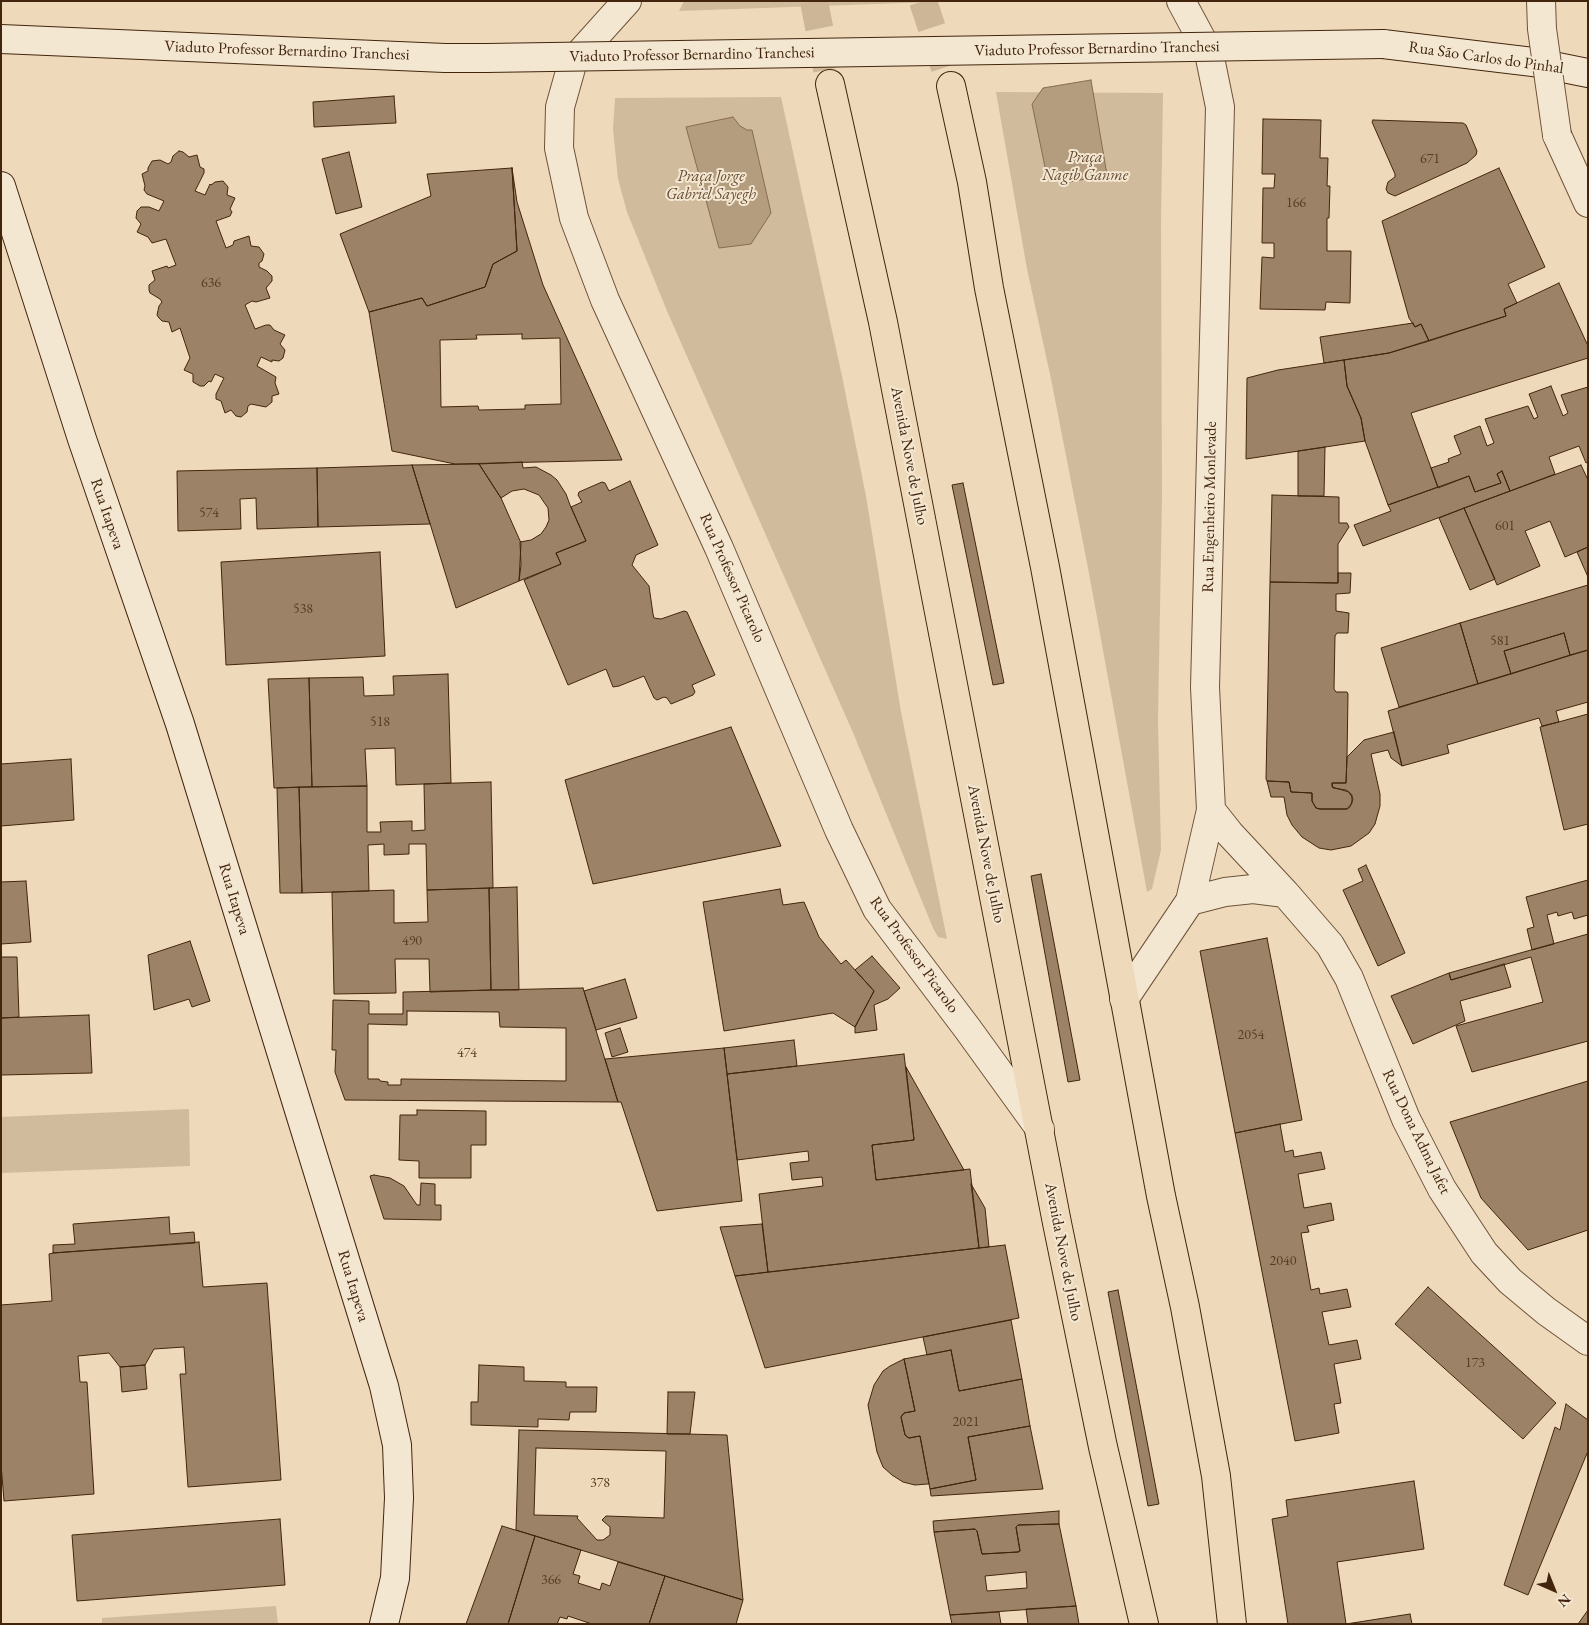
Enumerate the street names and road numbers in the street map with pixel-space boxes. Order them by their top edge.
street label: Viaduto Professor Bernardino Tranchesi [164,37,410,65]
street label: Viaduto Professor Bernardino Tranchesi [974,37,1220,61]
street label: Rua São Carlos do Pinhal [1407,38,1565,78]
street label: Viaduto Professor Bernardino Tranchesi [569,43,815,67]
street label: Avenida Nove de Julho [886,385,932,527]
street label: Rua Engenheiro Monlevade [1199,421,1221,593]
street label: Rua Itapeva [86,476,128,552]
street label: Rua Professor Picarolo [695,510,769,646]
street label: Avenida Nove de Julho [963,783,1009,925]
street label: Rua Itapeva [214,861,254,937]
street label: Rua Professor Picarolo [865,893,963,1017]
street label: Rua Dona Adma Jafet [1377,1066,1455,1198]
street label: Avenida Nove de Julho [1040,1181,1086,1323]
street label: Rua Itapeva [333,1248,373,1324]

